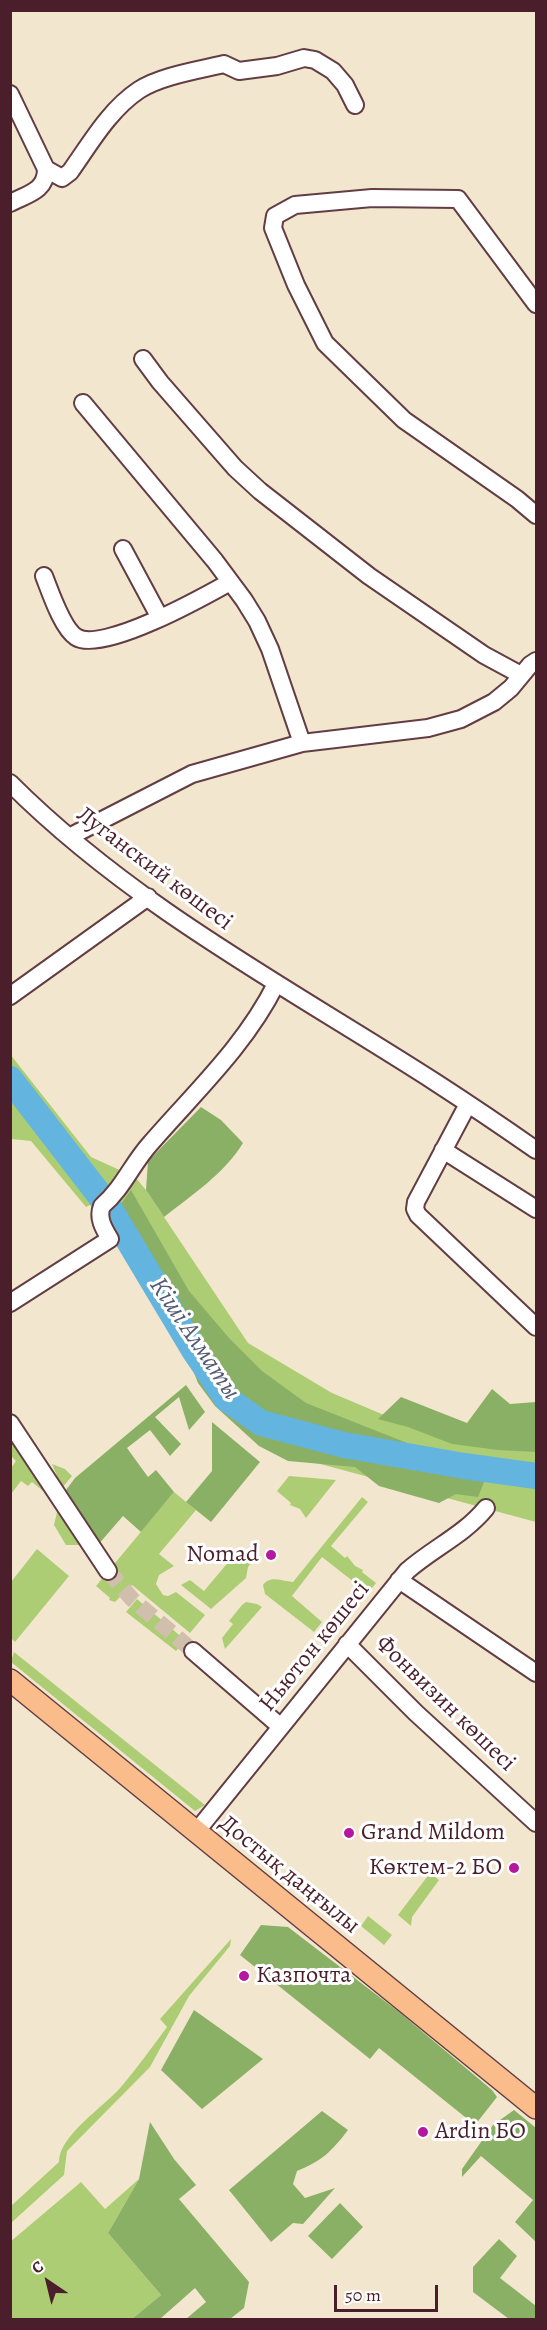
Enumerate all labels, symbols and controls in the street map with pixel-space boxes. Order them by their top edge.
street label: Луганский көшесі [70,801,238,937]
water label: Кіші Алматы [142,1272,246,1406]
place label: Nomad [186,1541,259,1569]
marker: Nomad [264,1548,278,1562]
street label: Ньютон көшесі [254,1576,376,1718]
street label: Фонвизин көшесі [369,1630,521,1778]
street label: Достық даңғылы [213,1809,365,1941]
place label: Grand Mildom [361,1819,505,1847]
marker: Grand Mildom [342,1826,356,1840]
place label: Көктем-2 БО [369,1854,502,1882]
marker: Көктем-2 БО [507,1861,521,1875]
place label: Казпочта [256,1962,351,1990]
marker: Казпочта [237,1969,251,1983]
place label: Ardin БО [435,2118,526,2146]
marker: Ardin БО [416,2125,430,2139]
north arrow [18,2252,78,2312]
text: С [27,2255,48,2279]
scale bar [337,2273,440,2311]
text: 50 m [345,2283,381,2307]

